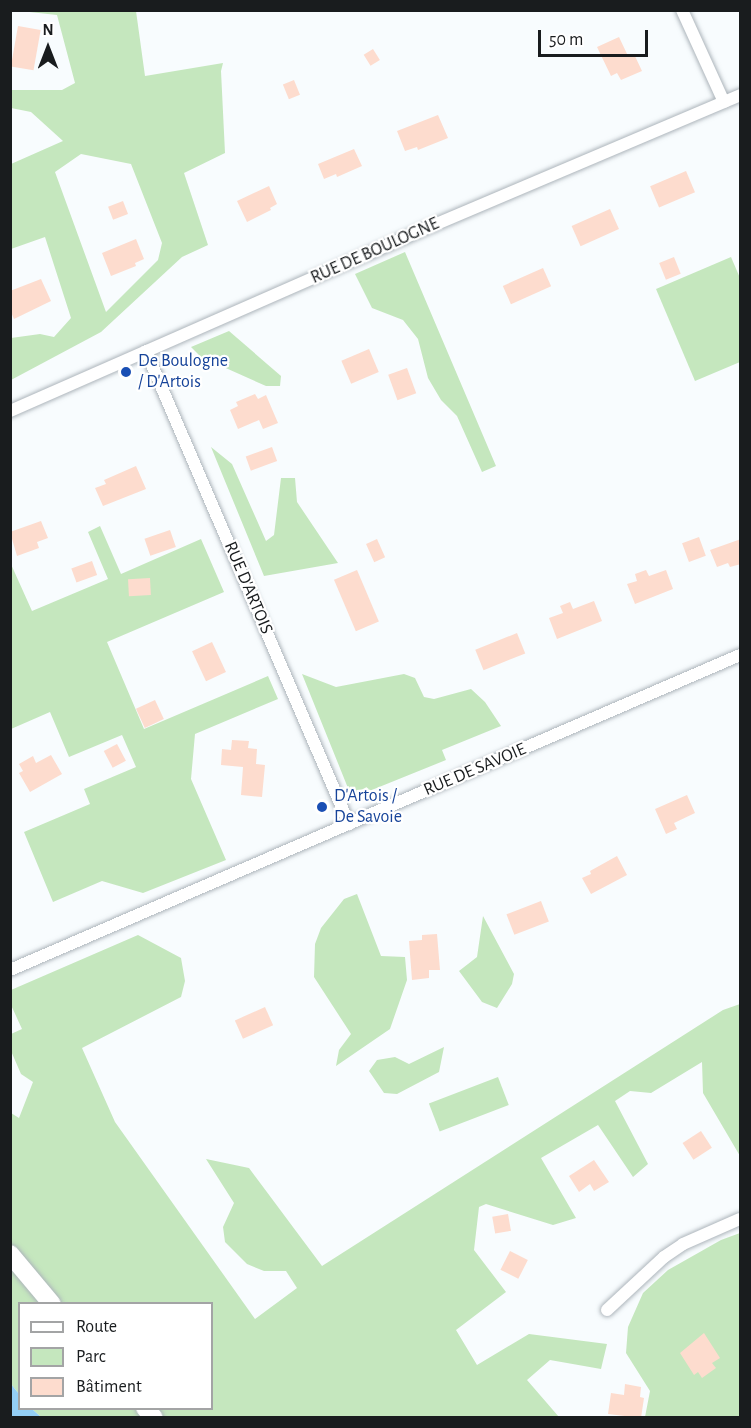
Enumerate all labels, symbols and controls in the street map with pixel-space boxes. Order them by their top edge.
north arrow [18,18,78,78]
scale bar [541,18,650,56]
text: N [42,22,54,38]
text: 50 m [549,31,583,49]
street label: RUE DE BOULOGNE [307,213,443,289]
place label: De Boulogne / D'Artois [138,351,228,394]
marker: De Boulogne / D'Artois [119,365,133,379]
street label: RUE D'ARTOIS [219,538,277,638]
street label: RUE DE SAVOIE [421,739,529,801]
place label: D'Artois / De Savoie [334,786,402,828]
marker: D'Artois / De Savoie [315,800,329,814]
legend [18,1302,213,1410]
text: Route [76,1318,117,1336]
text: Parc [76,1348,106,1366]
text: Bâtiment [76,1378,142,1396]

